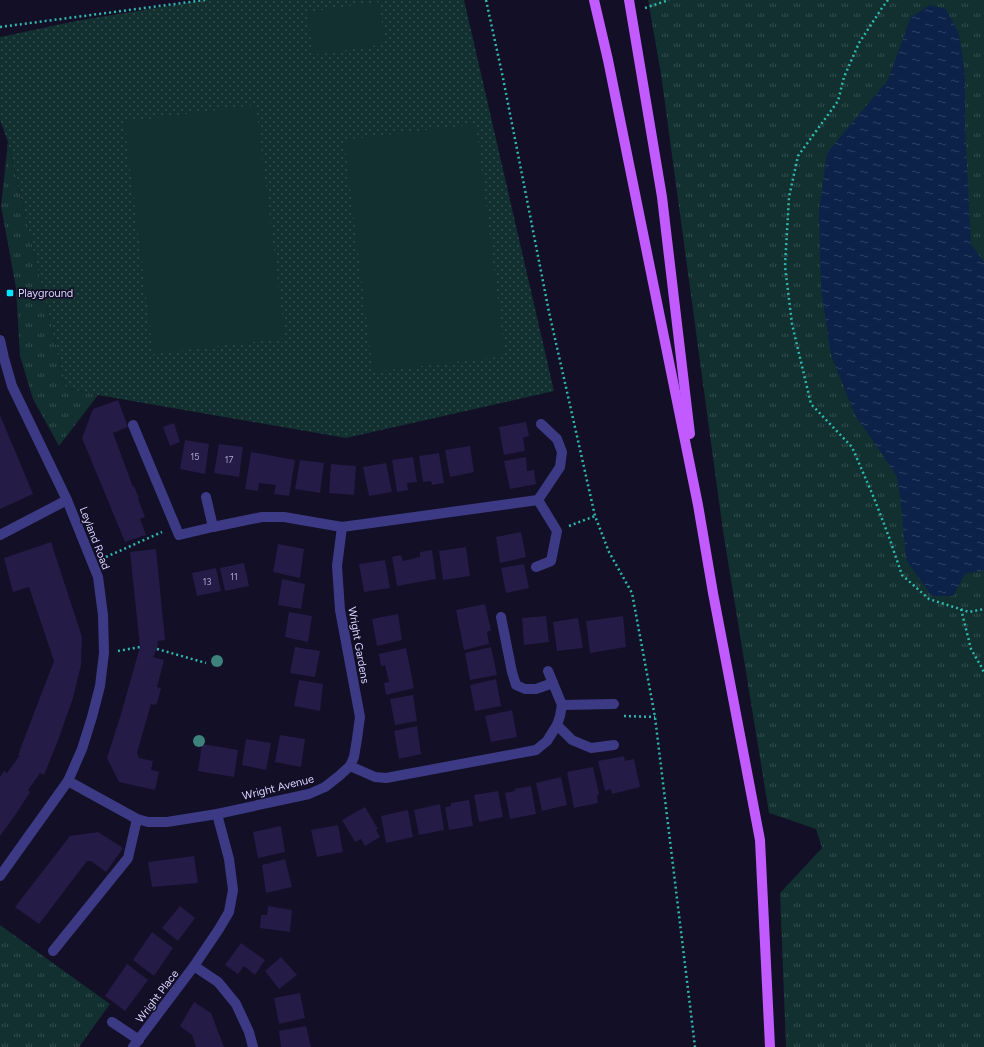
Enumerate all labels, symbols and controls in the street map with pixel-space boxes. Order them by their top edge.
place label: Playground [18,287,73,300]
marker: Playground [5,288,15,298]
house number: 15 [191,451,199,462]
house number: 17 [225,454,233,465]
street label: Leyland Road [77,505,112,571]
house number: 11 [230,571,238,582]
house number: 13 [203,576,211,587]
street label: Wright Gardens [345,606,372,684]
street label: Wright Avenue [241,772,315,803]
street label: Wright Place [133,967,181,1025]

